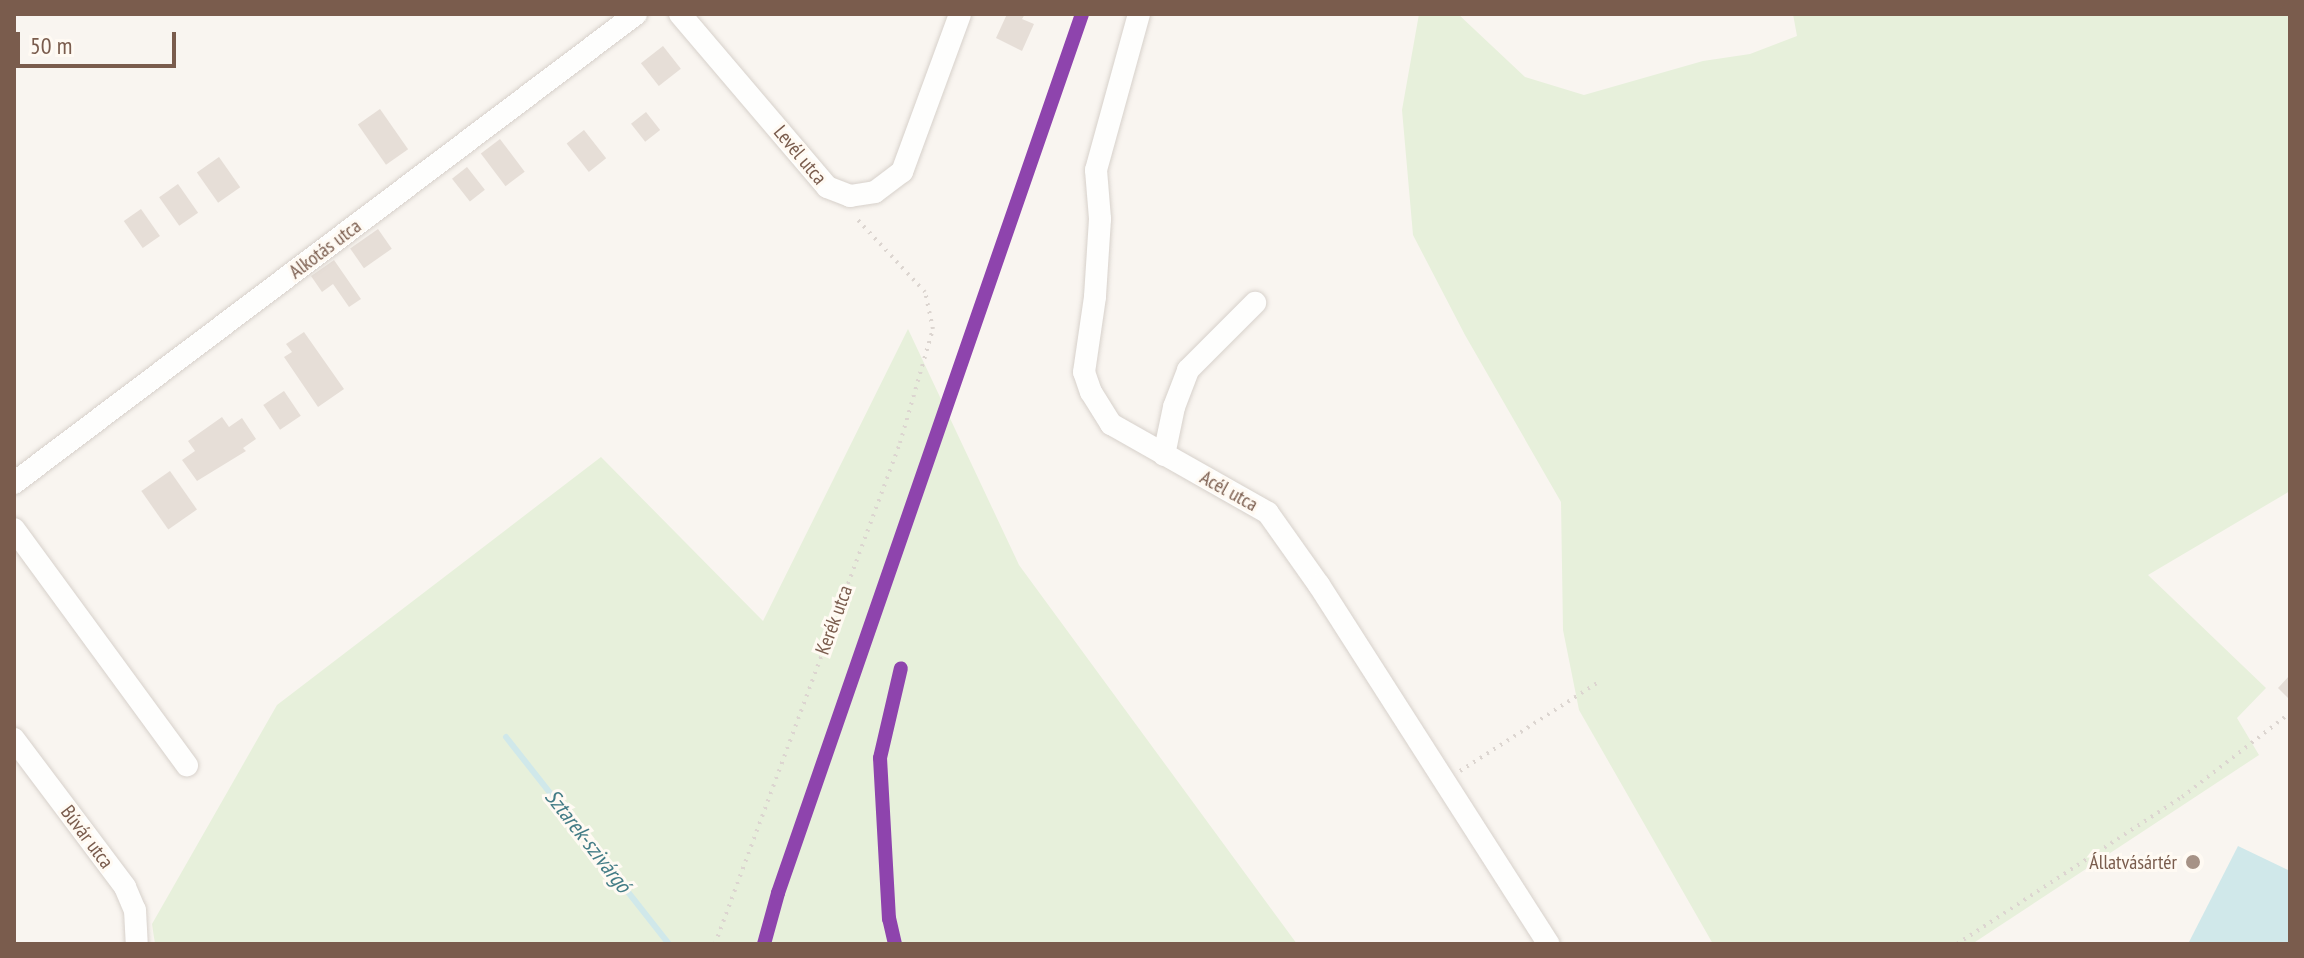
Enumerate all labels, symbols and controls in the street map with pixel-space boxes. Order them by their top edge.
scale bar [20,16,180,66]
text: 50 m [30,30,72,61]
street label: Levél utca [769,121,831,189]
street label: Alkotás utca [284,214,366,284]
street label: Acél utca [1196,465,1262,517]
street label: Kerék utca [810,582,858,658]
water label: Sztarek-szivárgó [539,784,637,898]
street label: Búvár utca [56,801,118,873]
place label: Állatvásártér [2089,850,2177,874]
marker: Állatvásártér [2184,853,2202,871]

